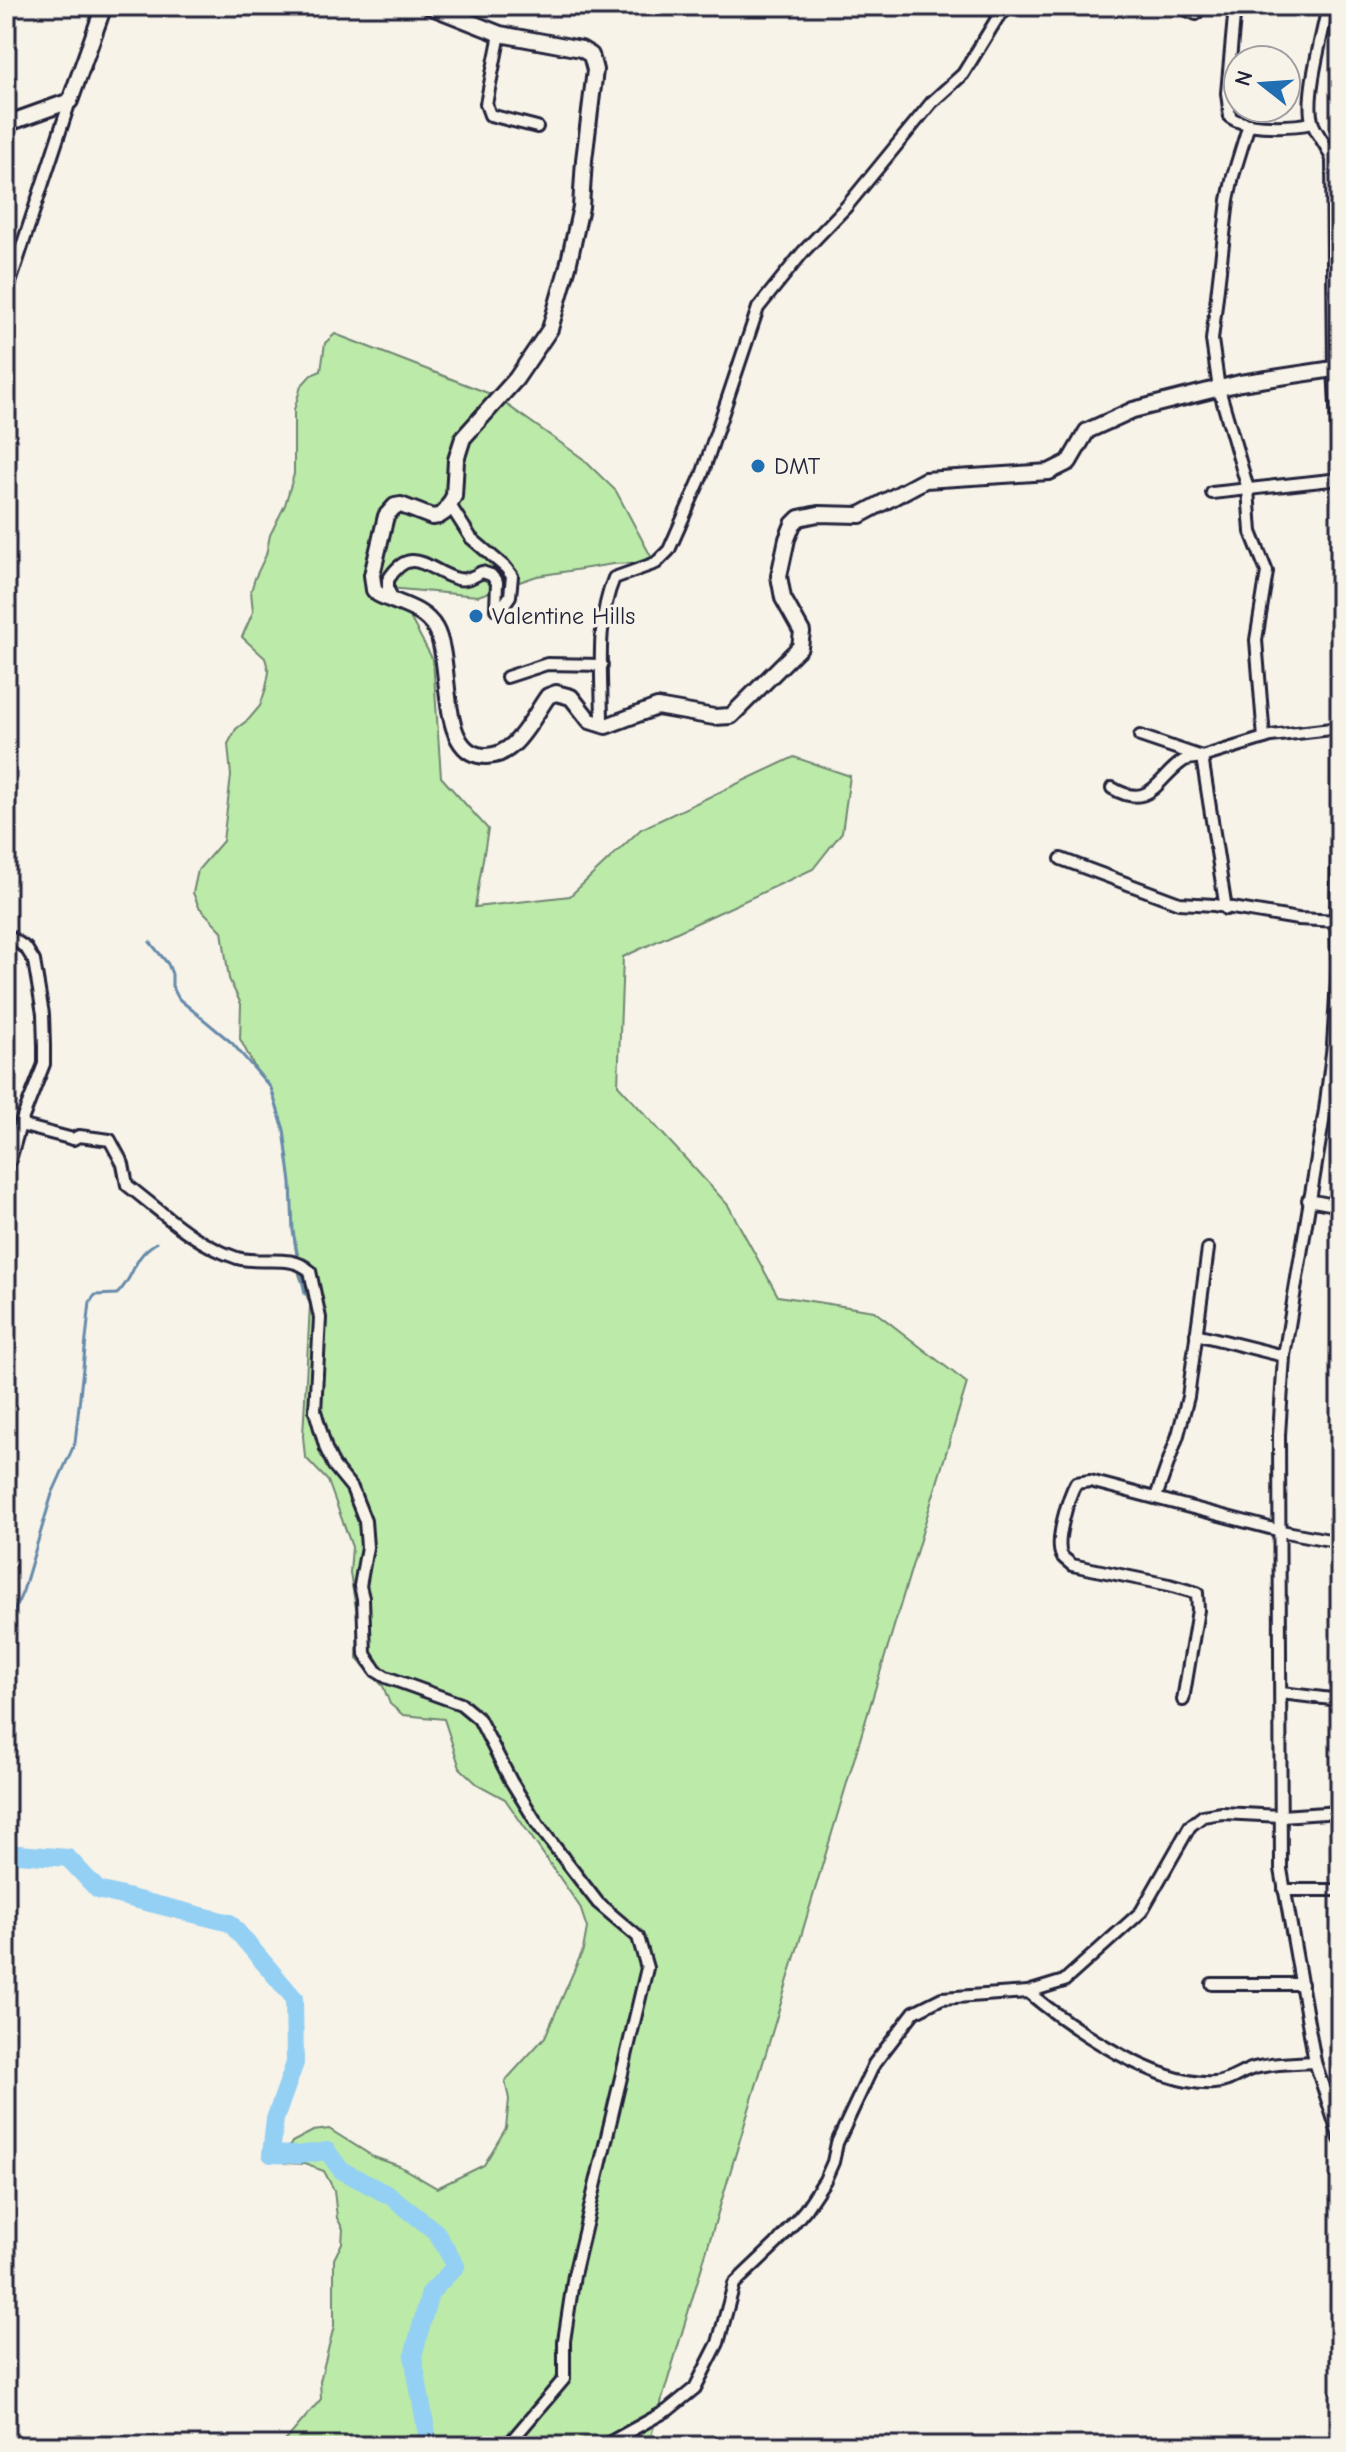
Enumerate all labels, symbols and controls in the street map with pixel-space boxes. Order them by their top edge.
north arrow [1222,44,1302,124]
text: N [1229,68,1258,89]
place label: DMT [774,452,821,480]
marker: DMT [749,457,767,475]
place label: Valentine Hills [492,602,635,630]
marker: Valentine Hills [467,607,485,625]

